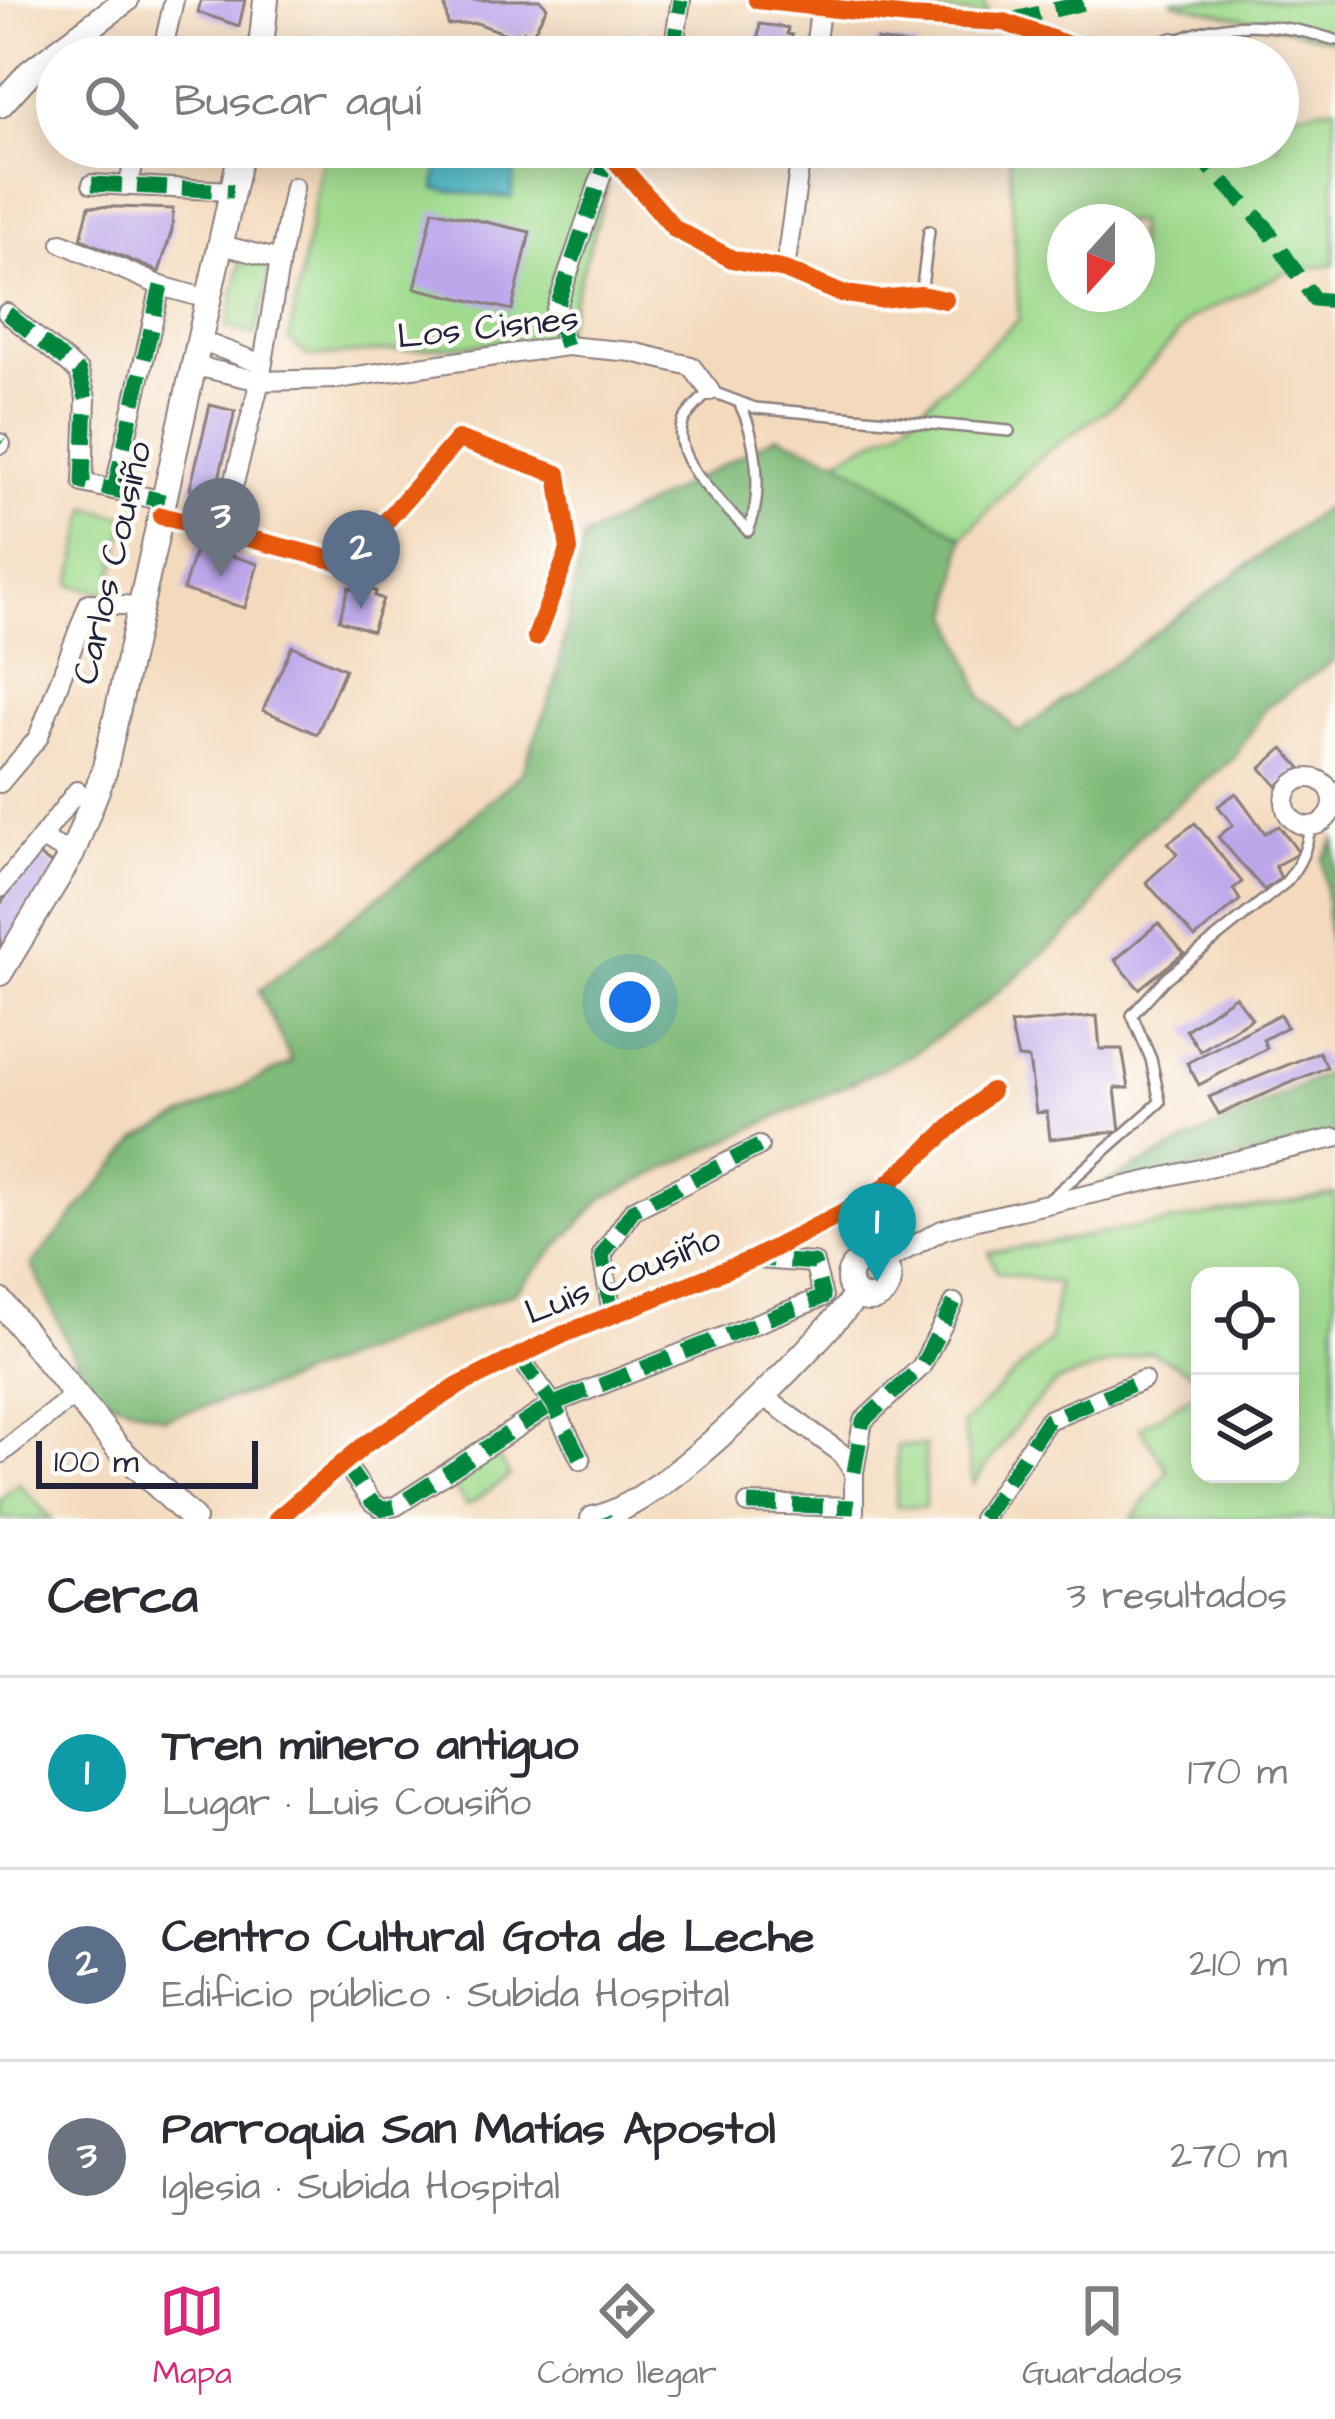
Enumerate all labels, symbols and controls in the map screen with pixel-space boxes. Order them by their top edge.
search box [36,36,1299,168]
icon: search [78,69,144,135]
text: Buscar aquí [174,71,421,133]
north arrow [1047,204,1155,312]
street label: Los Cisnes [395,293,581,363]
street label: Carlos Cousiño [60,437,166,689]
pin: 3 [182,478,260,577]
pin: 2 [322,510,400,609]
your location [600,972,660,1032]
pin: 1 [838,1183,916,1282]
street label: Luis Cousiño [518,1214,728,1338]
map controls [1191,1267,1299,1483]
button: locate [1191,1267,1299,1375]
button: layers [1191,1375,1299,1483]
scale bar [36,1435,258,1488]
text: 100 m [54,1439,139,1485]
text: Cerca [48,1562,198,1633]
text: 3 resultados [1066,1570,1287,1624]
text: Tren minero antiguo [162,1715,578,1777]
text: 1 [85,1746,90,1800]
text: 170 m [1187,1746,1287,1800]
text: Lugar · Luis Cousiño [162,1777,531,1831]
text: Centro Cultural Gota de Leche [162,1907,814,1969]
text: 2 [76,1938,98,1992]
text: 210 m [1189,1938,1287,1992]
text: Edificio público · Subida Hospital [162,1969,730,2023]
text: Parroquia San Matías Apostol [162,2099,776,2161]
text: 3 [77,2130,97,2184]
text: 270 m [1170,2130,1287,2184]
text: Iglesia · Subida Hospital [162,2161,560,2215]
tab: Mapa [153,2278,232,2396]
tab: Cómo llegar [537,2278,717,2396]
tab: Guardados [1022,2278,1182,2396]

